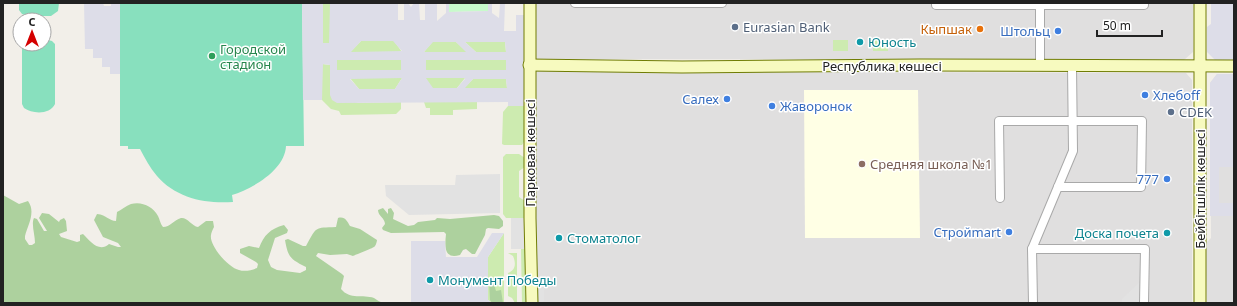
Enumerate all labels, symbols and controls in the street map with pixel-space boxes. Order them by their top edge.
north arrow [12,12,52,52]
scale bar [1097,12,1162,38]
text: С [28,14,36,29]
text: 50 m [1103,17,1131,34]
place label: Eurasian Bank [743,18,830,36]
place label: Кыпшак [920,20,972,38]
marker: Eurasian Bank [730,22,740,32]
place label: Штольц [1000,22,1050,40]
marker: Кыпшак [975,24,985,34]
marker: Штольц [1053,26,1063,36]
place label: Юность [868,33,916,51]
marker: Юность [855,37,865,47]
place label: Городской стадион [220,40,286,73]
marker: Городской стадион [207,51,217,61]
street label: Республика көшесі [822,57,942,75]
place label: Хлебoff [1153,86,1201,104]
place label: Салех [682,90,719,108]
marker: Хлебoff [1140,90,1150,100]
marker: Салех [722,94,732,104]
place label: Жаворонок [780,97,852,115]
street label: Парковая көшесі [521,99,539,207]
marker: Жаворонок [767,101,777,111]
place label: CDEK [1179,103,1213,121]
marker: CDEK [1166,107,1176,117]
street label: Бейбітшілік көшесі [1191,129,1209,249]
place label: Средняя школа №1 [870,155,992,173]
marker: Средняя школа №1 [857,159,867,169]
place label: 777 [1137,170,1159,188]
marker: 777 [1162,174,1172,184]
place label: Стройmart [933,223,1001,241]
place label: Доска почета [1075,224,1159,242]
marker: Стройmart [1004,227,1014,237]
marker: Доска почета [1162,228,1172,238]
place label: Стоматолог [567,229,641,247]
marker: Стоматолог [554,233,564,243]
place label: Монумент Победы [438,271,556,289]
marker: Монумент Победы [425,275,435,285]

